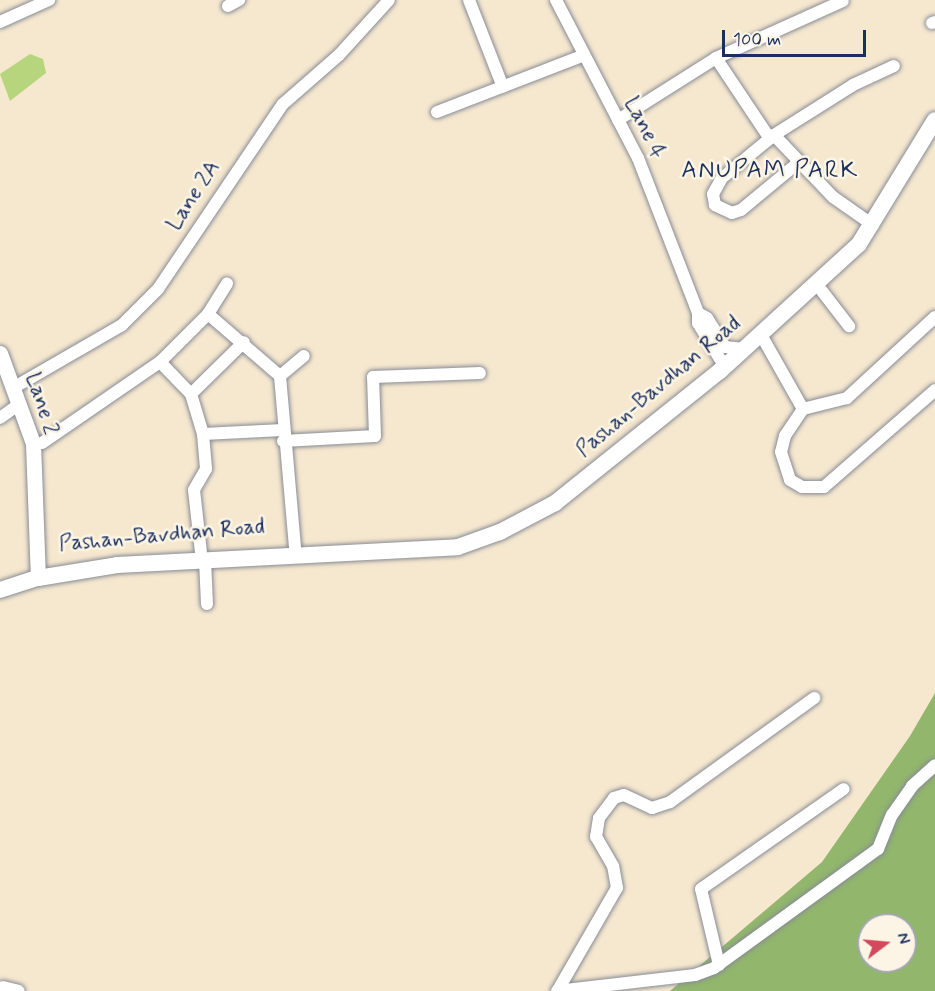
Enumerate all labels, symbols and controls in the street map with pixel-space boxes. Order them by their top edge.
scale bar [725,18,869,56]
text: 100 m [733,28,781,52]
street label: Lane 4 [617,93,671,163]
street label: Lane 2A [162,156,226,236]
district label: ANUPAM PARK [684,157,856,185]
street label: Pashan-Bavdhan Road [572,311,746,463]
street label: Lane 2 [19,370,63,438]
street label: Pashan-Bavdhan Road [58,514,266,558]
north arrow [857,913,917,973]
text: N [891,930,914,946]

